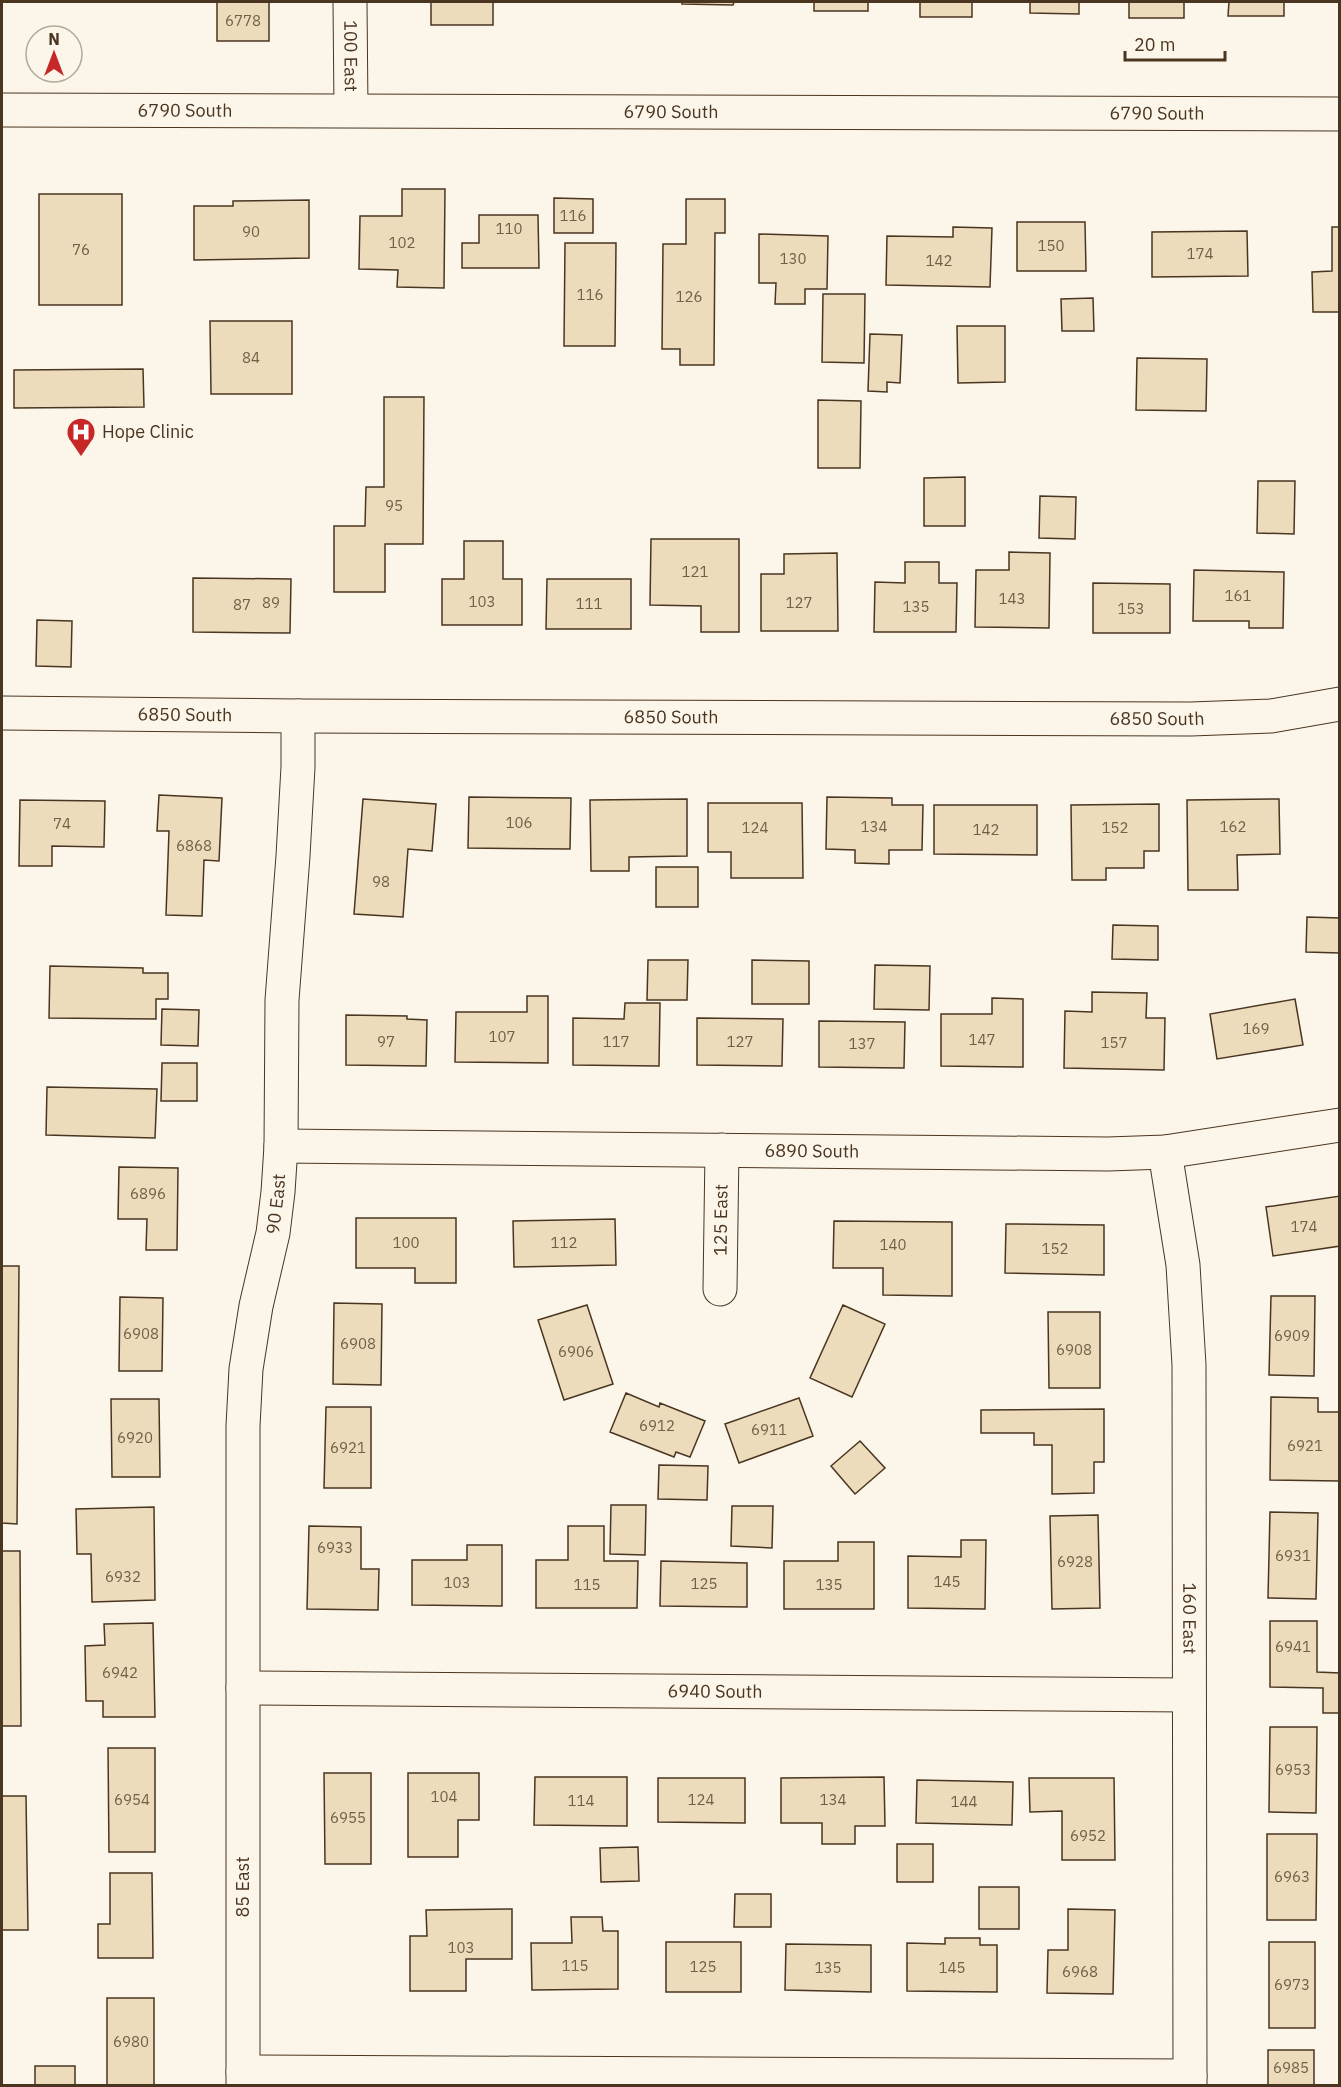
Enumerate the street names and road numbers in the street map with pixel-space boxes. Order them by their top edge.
street label: 100 East [339,20,363,92]
street label: 6790 South [138,98,232,122]
street label: 6790 South [624,100,718,123]
street label: 6790 South [1110,101,1204,125]
street label: 6850 South [137,702,233,726]
street label: 6850 South [624,705,718,728]
street label: 6850 South [1110,707,1205,730]
street label: 6890 South [764,1139,860,1163]
street label: 90 East [261,1173,290,1236]
street label: 125 East [708,1184,733,1256]
street label: 160 East [1178,1582,1201,1654]
street label: 6940 South [667,1679,763,1703]
street label: 85 East [231,1857,254,1917]

